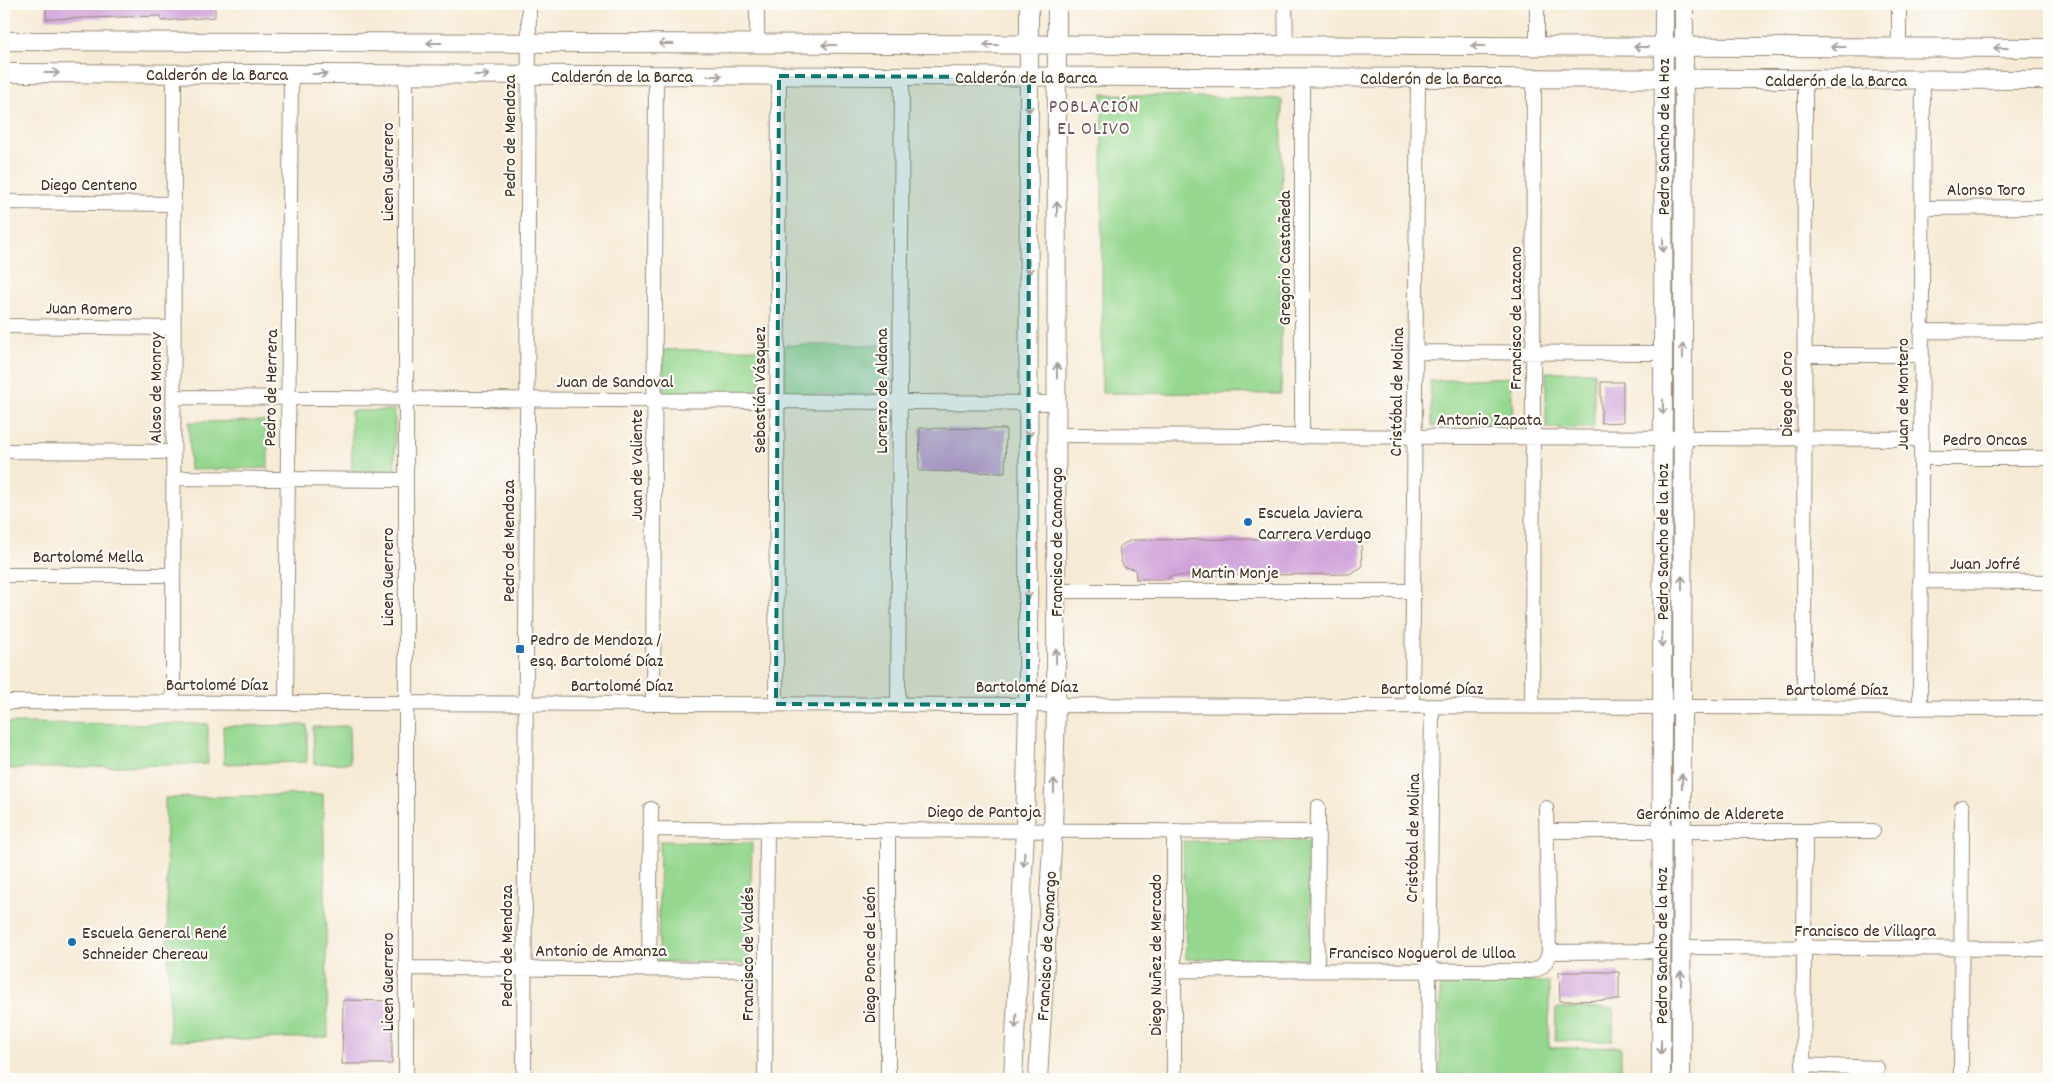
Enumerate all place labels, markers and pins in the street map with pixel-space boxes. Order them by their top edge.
place label: Escuela Javiera Carrera Verdugo [1258,502,1371,548]
marker: Escuela Javiera Carrera Verdugo [1242,516,1254,528]
place label: Pedro de Mendoza / esq. Bartolomé Díaz [530,629,664,675]
marker: Pedro de Mendoza / esq. Bartolomé Díaz [514,643,526,655]
place label: Escuela General René Schneider Chereau [82,922,227,968]
marker: Escuela General René Schneider Chereau [66,936,78,948]

